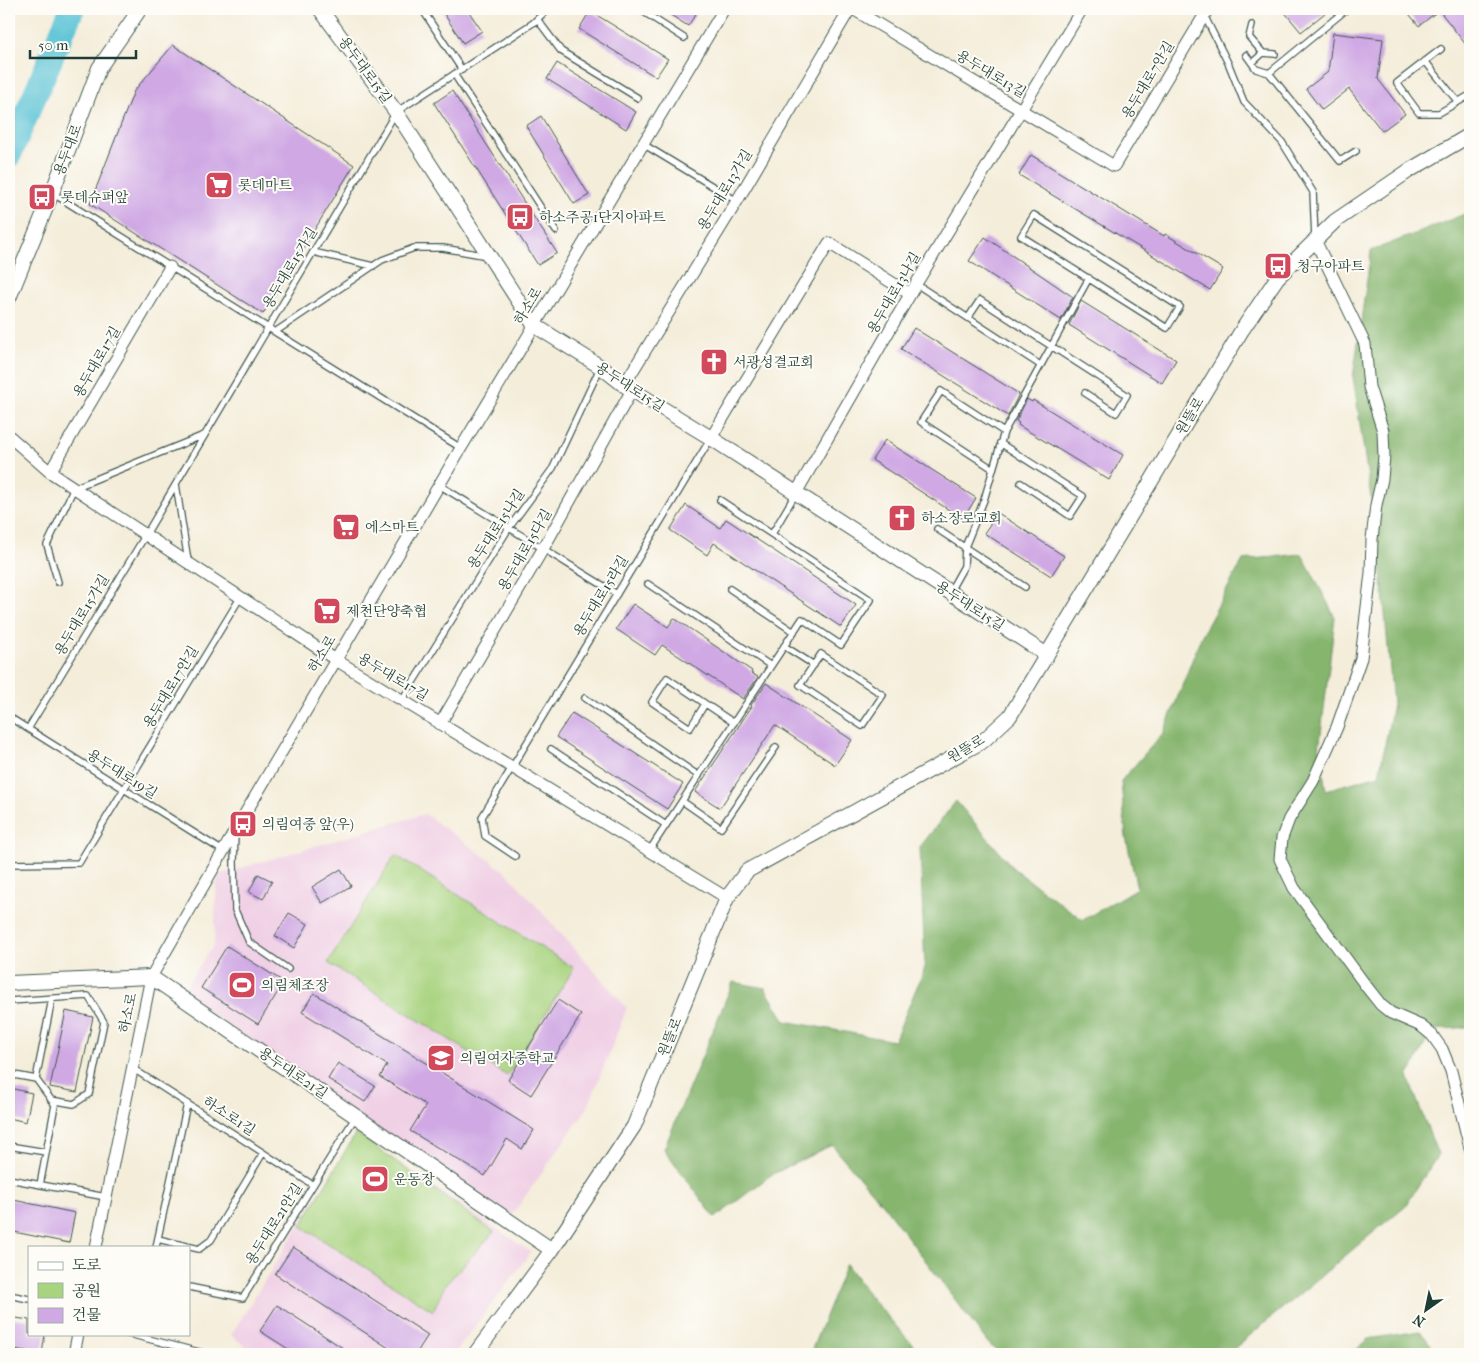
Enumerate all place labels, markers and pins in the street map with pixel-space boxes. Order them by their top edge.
supermarket icon: 롯데마트 [204,170,234,200]
place label: 롯데마트 [238,177,293,194]
bus stop icon: 롯데슈퍼앞 [27,182,57,212]
place label: 롯데슈퍼앞 [61,189,129,206]
bus stop icon: 하소주공1단지아파트 [505,202,535,232]
place label: 하소주공1단지아파트 [539,209,666,226]
bus stop icon: 청구아파트 [1263,251,1293,281]
place label: 청구아파트 [1297,258,1365,275]
church icon: 서광성결교회 [699,347,729,377]
place label: 서광성결교회 [733,354,814,371]
church icon: 하소장로교회 [887,503,917,533]
place label: 하소장로교회 [921,510,1002,527]
supermarket icon: 에스마트 [331,512,361,542]
place label: 에스마트 [365,519,420,536]
supermarket icon: 제천단양축협 [312,596,342,626]
place label: 제천단양축협 [346,603,427,620]
bus stop icon: 의림여중 앞(우) [228,809,258,839]
place label: 의림여중 앞(우) [262,816,354,833]
sports icon: 의림체조장 [227,970,257,1000]
place label: 의림체조장 [261,977,329,994]
school or university icon: 의림여자중학교 [426,1043,456,1073]
place label: 의림여자중학교 [460,1050,555,1067]
sports icon: 운동장 [360,1164,390,1194]
place label: 운동장 [394,1171,435,1188]

